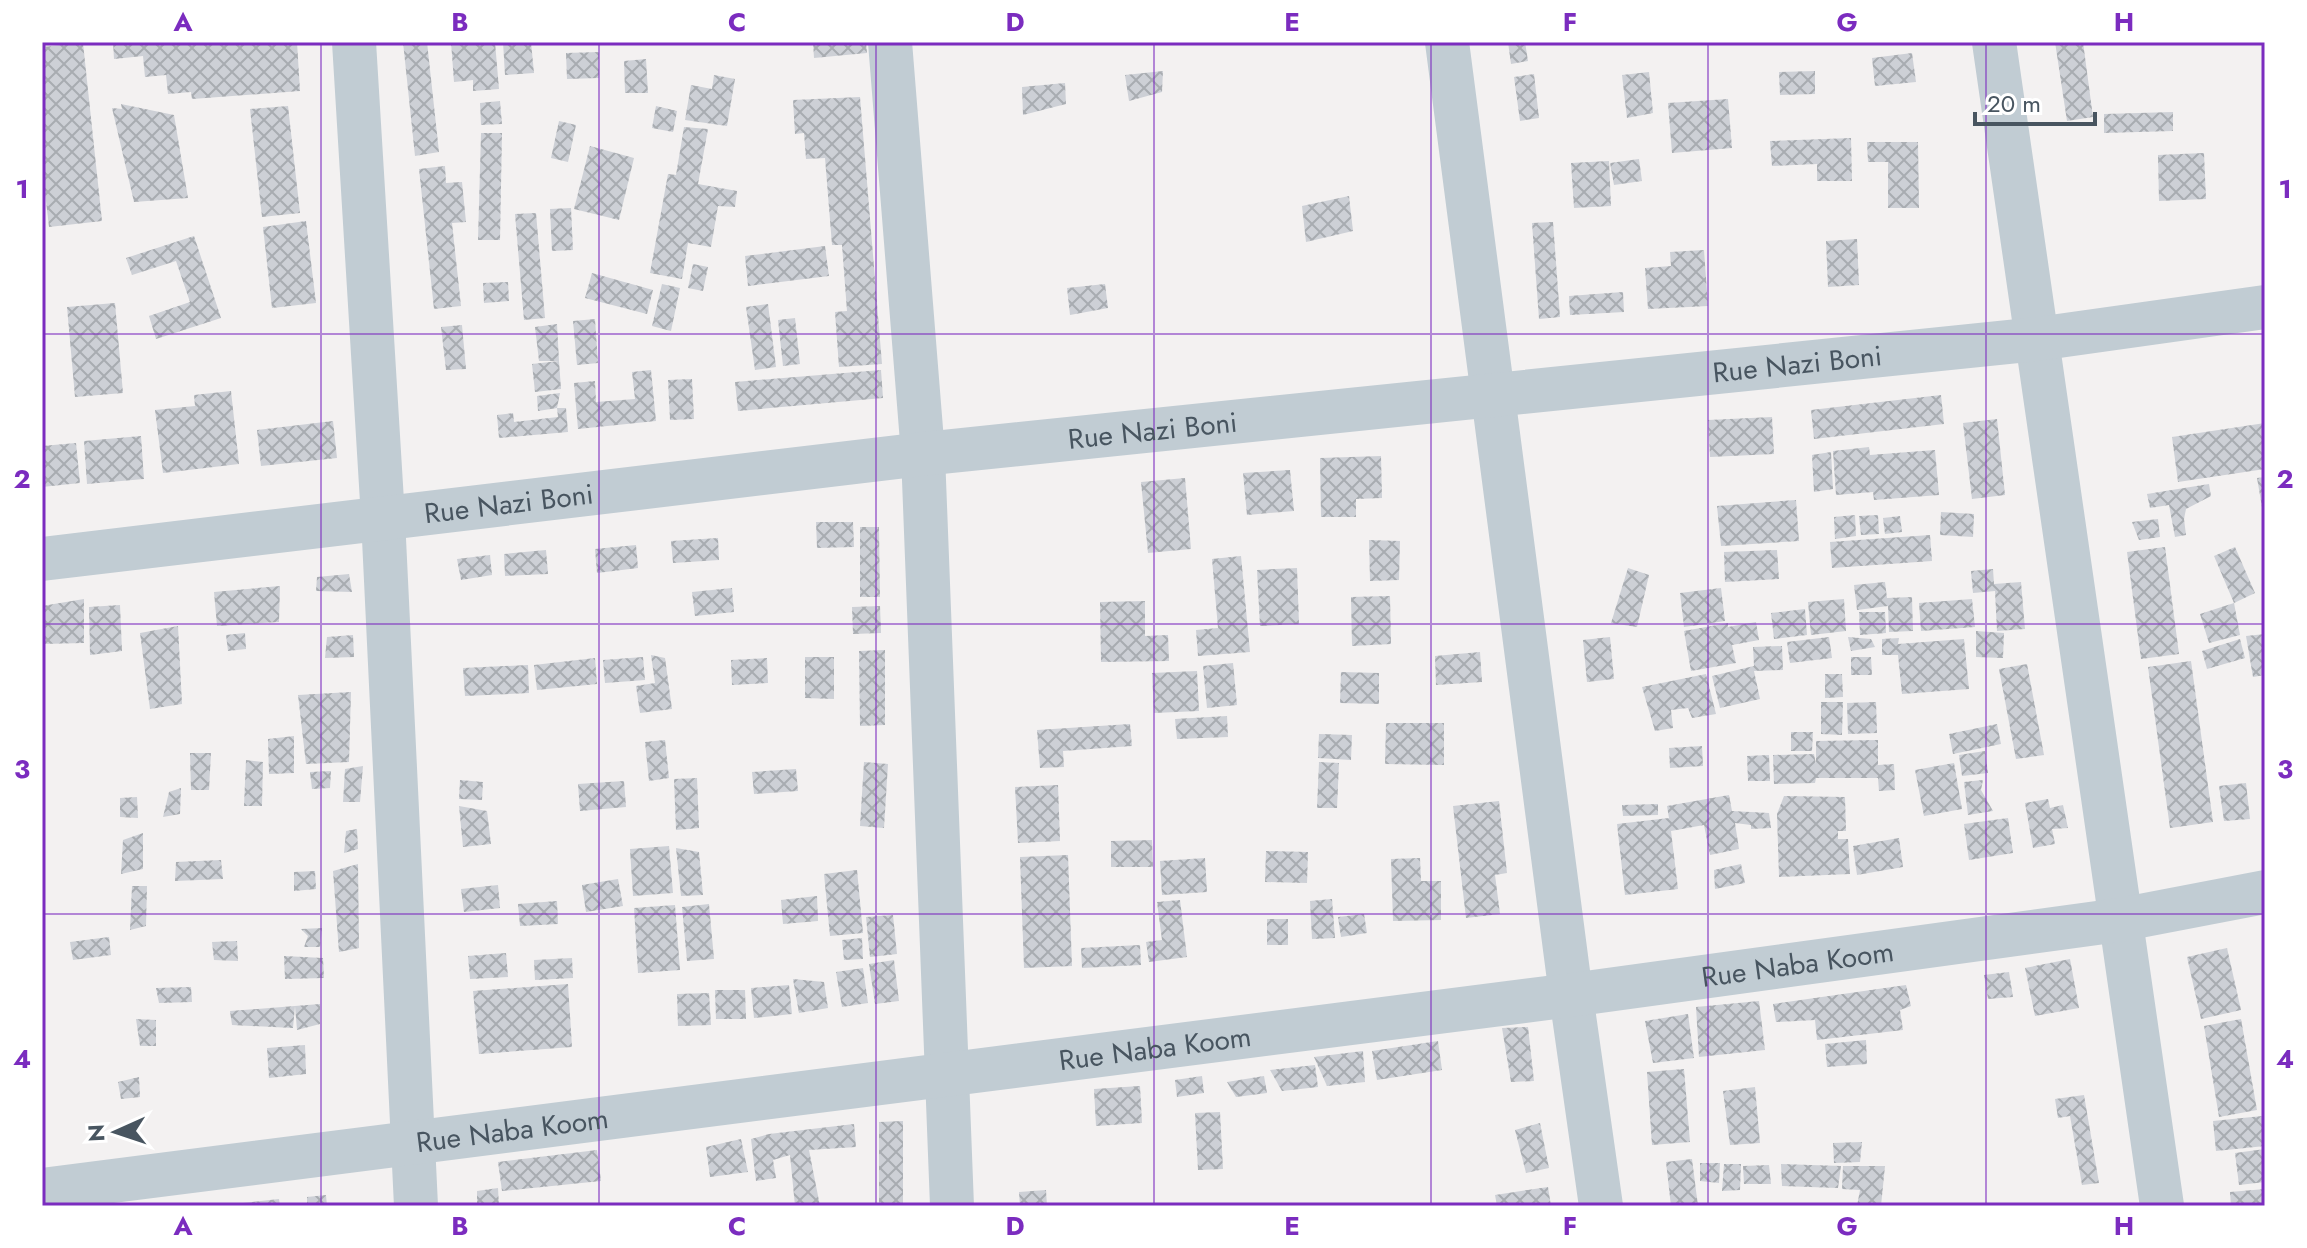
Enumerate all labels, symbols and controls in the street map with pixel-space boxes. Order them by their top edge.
text: A [172,3,193,41]
text: B [451,3,469,41]
text: C [728,3,746,41]
text: D [1005,3,1025,41]
text: E [1284,3,1300,41]
text: F [1563,3,1577,41]
text: G [1836,3,1858,41]
text: H [2114,3,2134,41]
scale bar [1975,76,2095,126]
text: 20 m [1987,86,2041,121]
text: 1 [15,170,29,208]
text: 1 [2278,170,2292,208]
street label: Rue Nazi Boni [1711,335,1884,393]
street label: Rue Nazi Boni [1066,402,1239,460]
text: 2 [13,460,31,498]
text: 2 [2276,460,2294,498]
street label: Rue Nazi Boni [422,473,596,534]
text: 3 [14,750,30,788]
text: 3 [2277,750,2293,788]
street label: Rue Naba Koom [1699,931,1896,998]
street label: Rue Naba Koom [1056,1016,1254,1081]
text: 4 [13,1040,31,1078]
text: 4 [2276,1040,2294,1078]
north arrow [76,1092,156,1172]
street label: Rue Naba Koom [414,1098,611,1163]
text: N [80,1123,112,1143]
text: A [172,1207,193,1245]
text: B [451,1207,469,1245]
text: C [728,1207,746,1245]
text: D [1005,1207,1025,1245]
text: E [1284,1207,1300,1245]
text: F [1563,1207,1577,1245]
text: G [1836,1207,1858,1245]
text: H [2114,1207,2134,1245]

